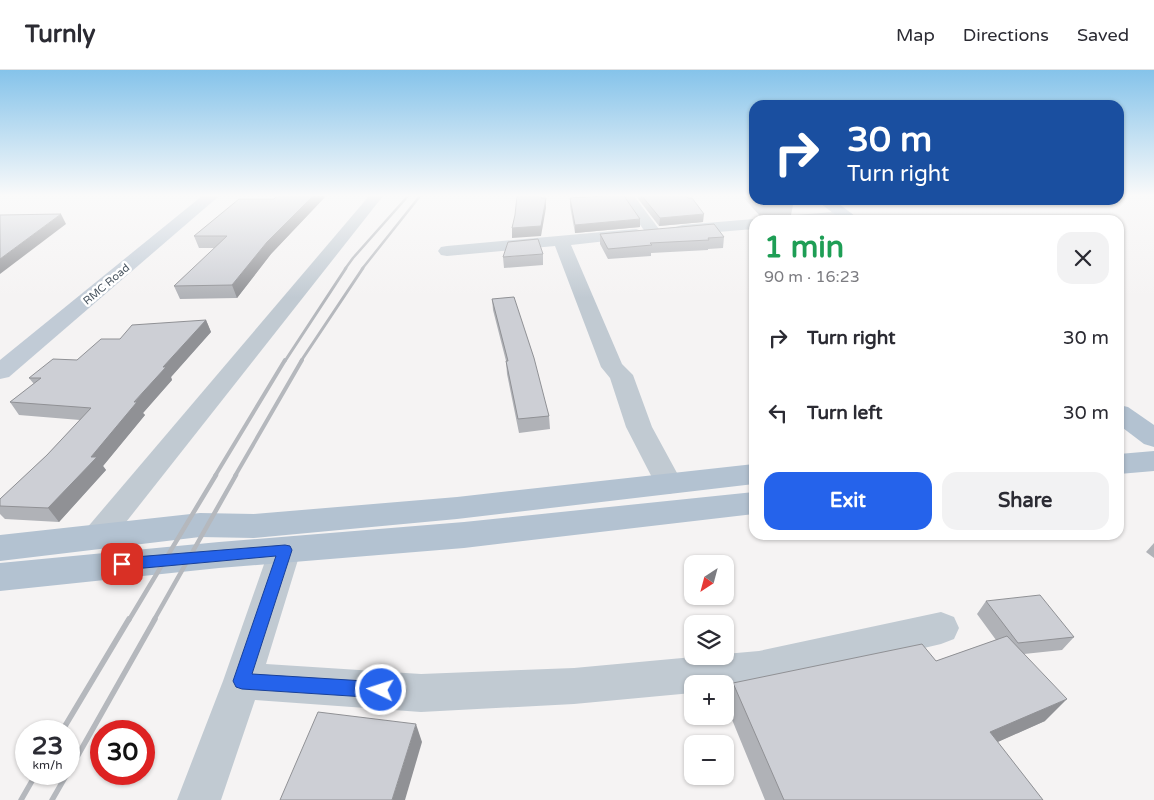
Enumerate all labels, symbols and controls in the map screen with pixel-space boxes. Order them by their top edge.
text: Turnly [25,20,95,49]
text: Map [896,24,935,46]
text: Directions [963,24,1049,46]
text: Saved [1077,24,1129,46]
text: 30 m [847,119,932,161]
icon: right [764,120,829,185]
text: Turn right [847,161,949,187]
text: 1 min [764,229,844,266]
button: close [1057,232,1109,284]
street label: RMC Road [80,261,132,308]
text: 90 m · 16:23 [764,267,860,287]
icon: right [764,324,792,352]
text: Turn right [807,327,895,349]
text: 30 m [1063,327,1109,349]
icon: left [764,399,792,427]
text: Turn left [807,402,883,424]
text: 30 m [1063,402,1109,424]
button: Exit [764,472,932,530]
button: Share [942,472,1109,530]
pin [101,543,143,585]
icon: arrive [108,550,136,578]
north arrow [684,555,734,605]
map controls [684,555,734,785]
button: layers [684,615,734,665]
position arrow [354,663,406,715]
button: + [684,675,734,725]
speed limit sign: 30 [90,720,155,785]
text: 23 [32,731,63,761]
button: − [684,735,734,785]
text: km/h [32,758,63,772]

